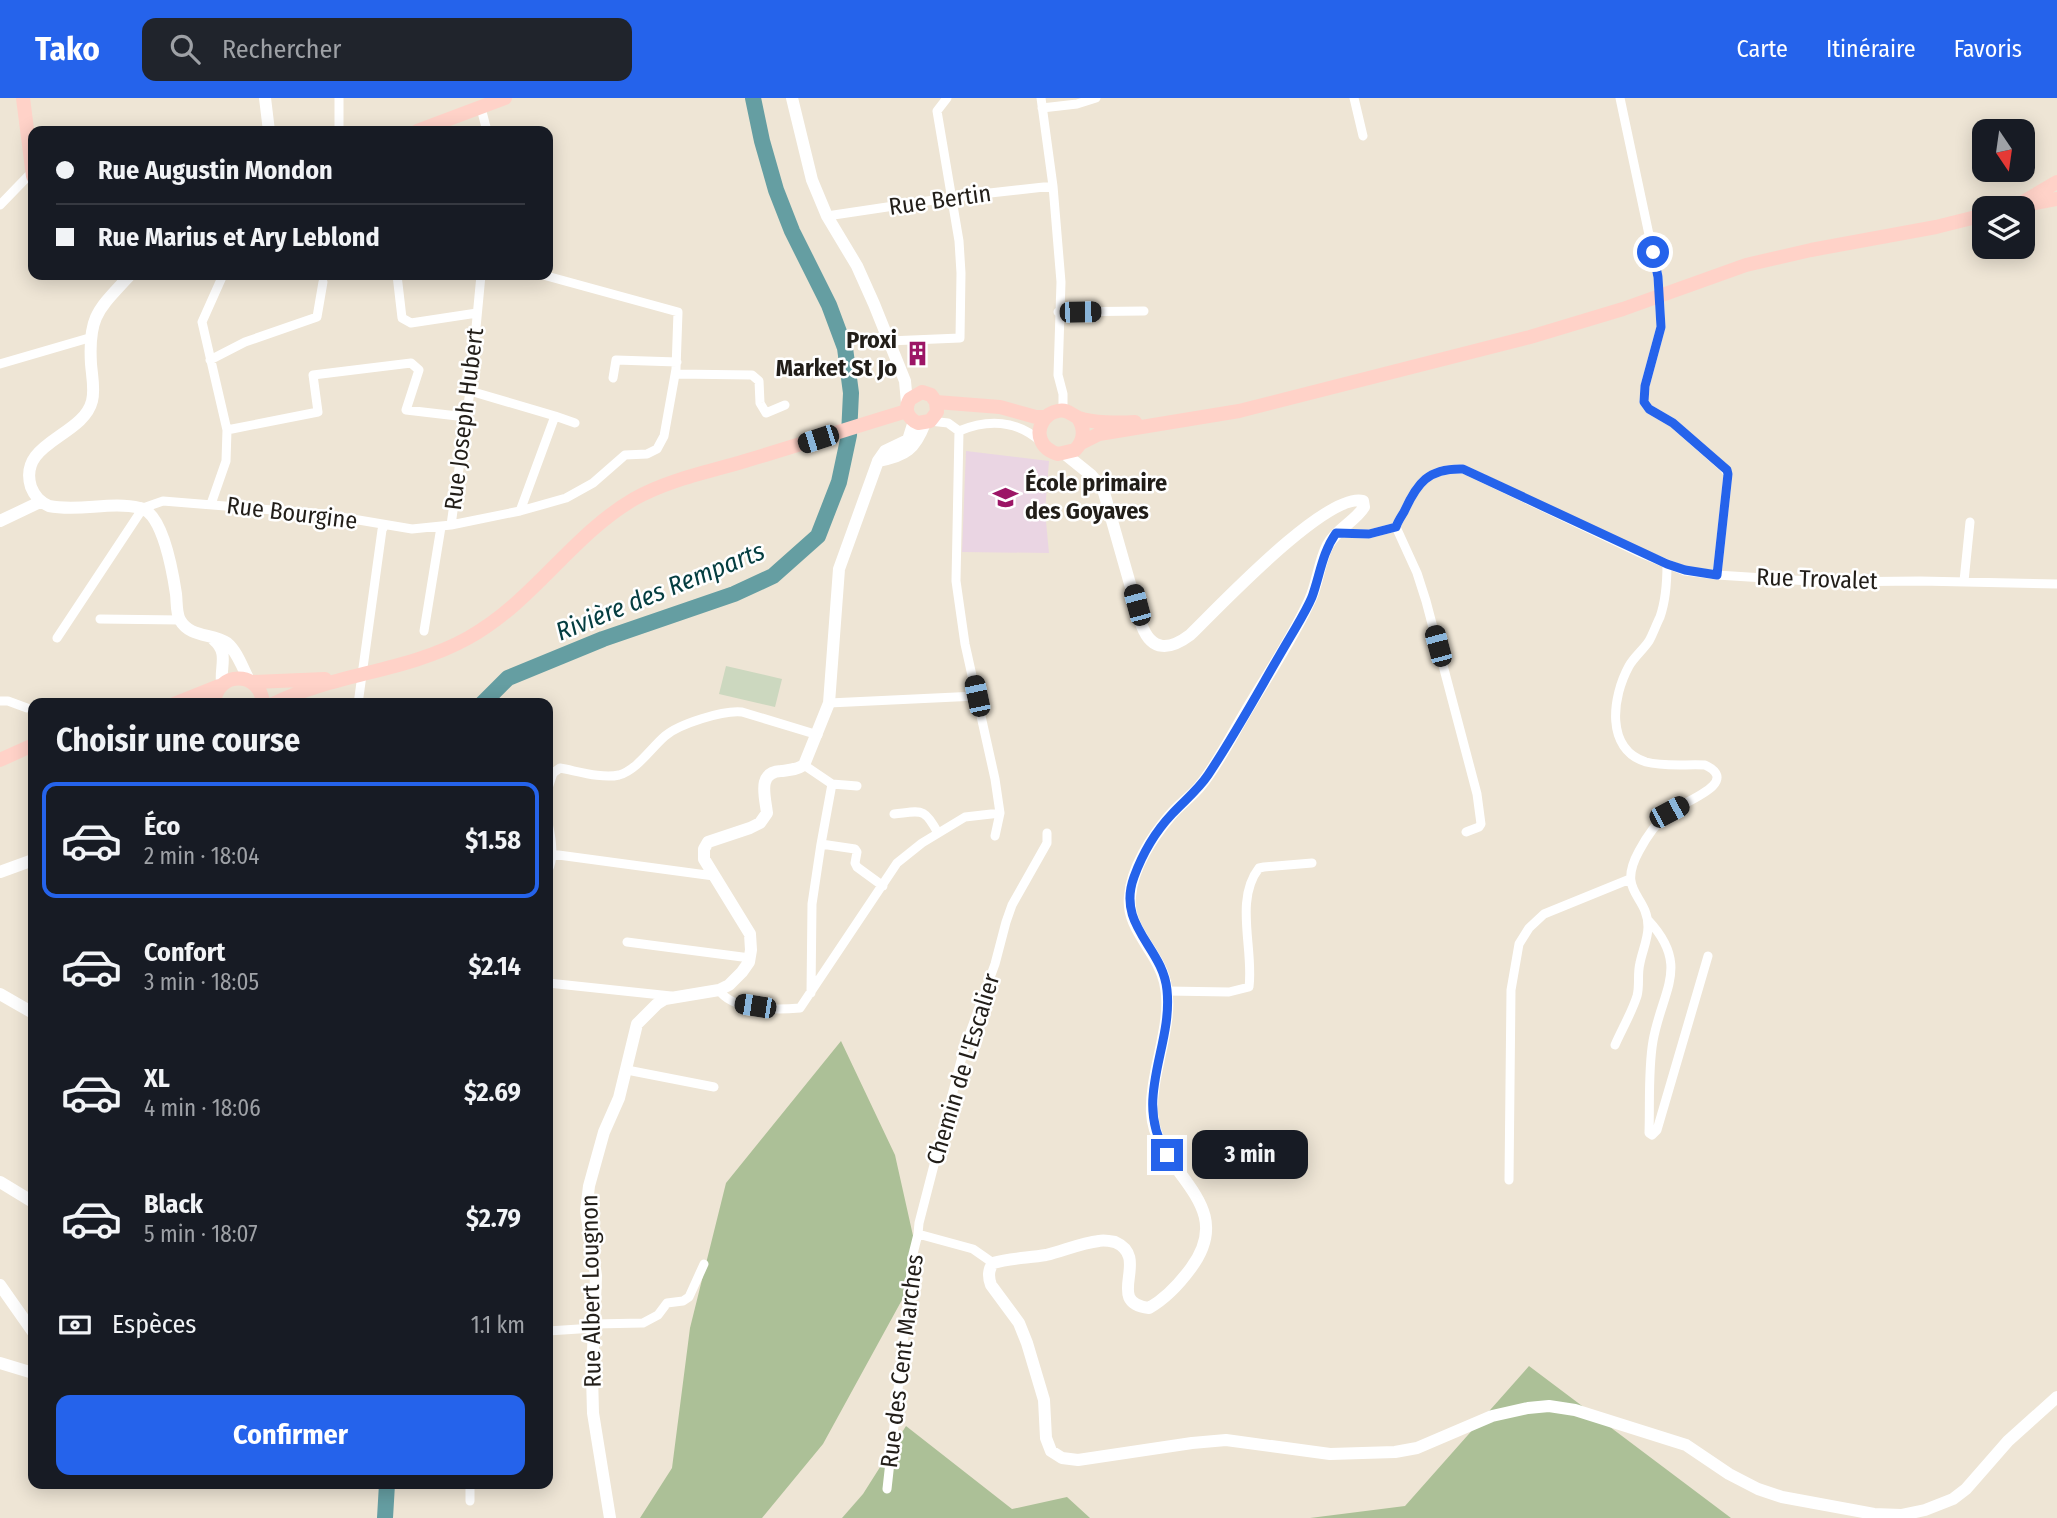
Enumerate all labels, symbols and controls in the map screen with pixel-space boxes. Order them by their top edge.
search box [142,18,632,81]
text: Tako [35,29,100,69]
icon: search [166,30,204,68]
text: Rechercher [222,34,341,65]
text: Carte [1737,35,1788,63]
text: Itinéraire [1826,35,1916,63]
text: Favoris [1954,35,2022,63]
north arrow [1972,119,2035,182]
map controls [1972,119,2035,259]
text: Rue Augustin Mondon [98,155,333,186]
street label: Rue Bertin [887,179,993,221]
button: layers [1972,196,2035,259]
text: Rue Marius et Ary Leblond [98,222,380,253]
route start [1637,236,1669,268]
car [1059,301,1102,323]
street label: Rue Joseph Hubert [439,326,489,512]
place label: Proxi Market St Jo [776,326,897,382]
building icon: Proxi Market St Jo [903,340,931,368]
car [795,423,842,455]
place label: École primaire des Goyaves [1025,468,1167,525]
school or university icon: École primaire des Goyaves [991,483,1019,511]
street label: Rue Bourgine [225,491,359,535]
water label: Rivière des Remparts [551,535,769,647]
street label: Rue Trovalet [1756,563,1878,595]
car [1122,582,1153,628]
car [1423,623,1454,669]
car [963,673,992,719]
text: Choisir une course [56,721,300,759]
car [1646,793,1693,831]
icon: car [60,809,123,872]
text: Éco [144,811,181,842]
text: $1.58 [465,825,521,856]
text: 2 min · 18:04 [144,842,259,870]
icon: car [60,935,123,998]
text: Confort [144,937,225,968]
text: $2.14 [469,951,521,982]
text: 3 min · 18:05 [144,968,259,996]
street label: Chemin de L'Escalier [921,970,1006,1168]
car [733,992,778,1020]
icon: car [60,1061,123,1124]
text: XL [144,1063,170,1094]
text: $2.69 [464,1077,521,1108]
text: 4 min · 18:06 [144,1094,261,1122]
callout: 3 min [1192,1130,1307,1180]
route end [1151,1139,1183,1171]
text: 3 min [1224,1140,1276,1168]
icon: car [60,1187,123,1250]
text: Black [144,1189,203,1220]
street label: Rue Albert Lougnon [575,1194,607,1388]
text: $2.79 [466,1203,521,1234]
text: 5 min · 18:07 [144,1220,257,1248]
street label: Rue des Cent Marches [875,1253,929,1469]
icon: cash [56,1306,94,1344]
text: Espèces [112,1309,196,1340]
text: 1.1 km [471,1311,525,1339]
button: Confirmer [56,1395,525,1475]

